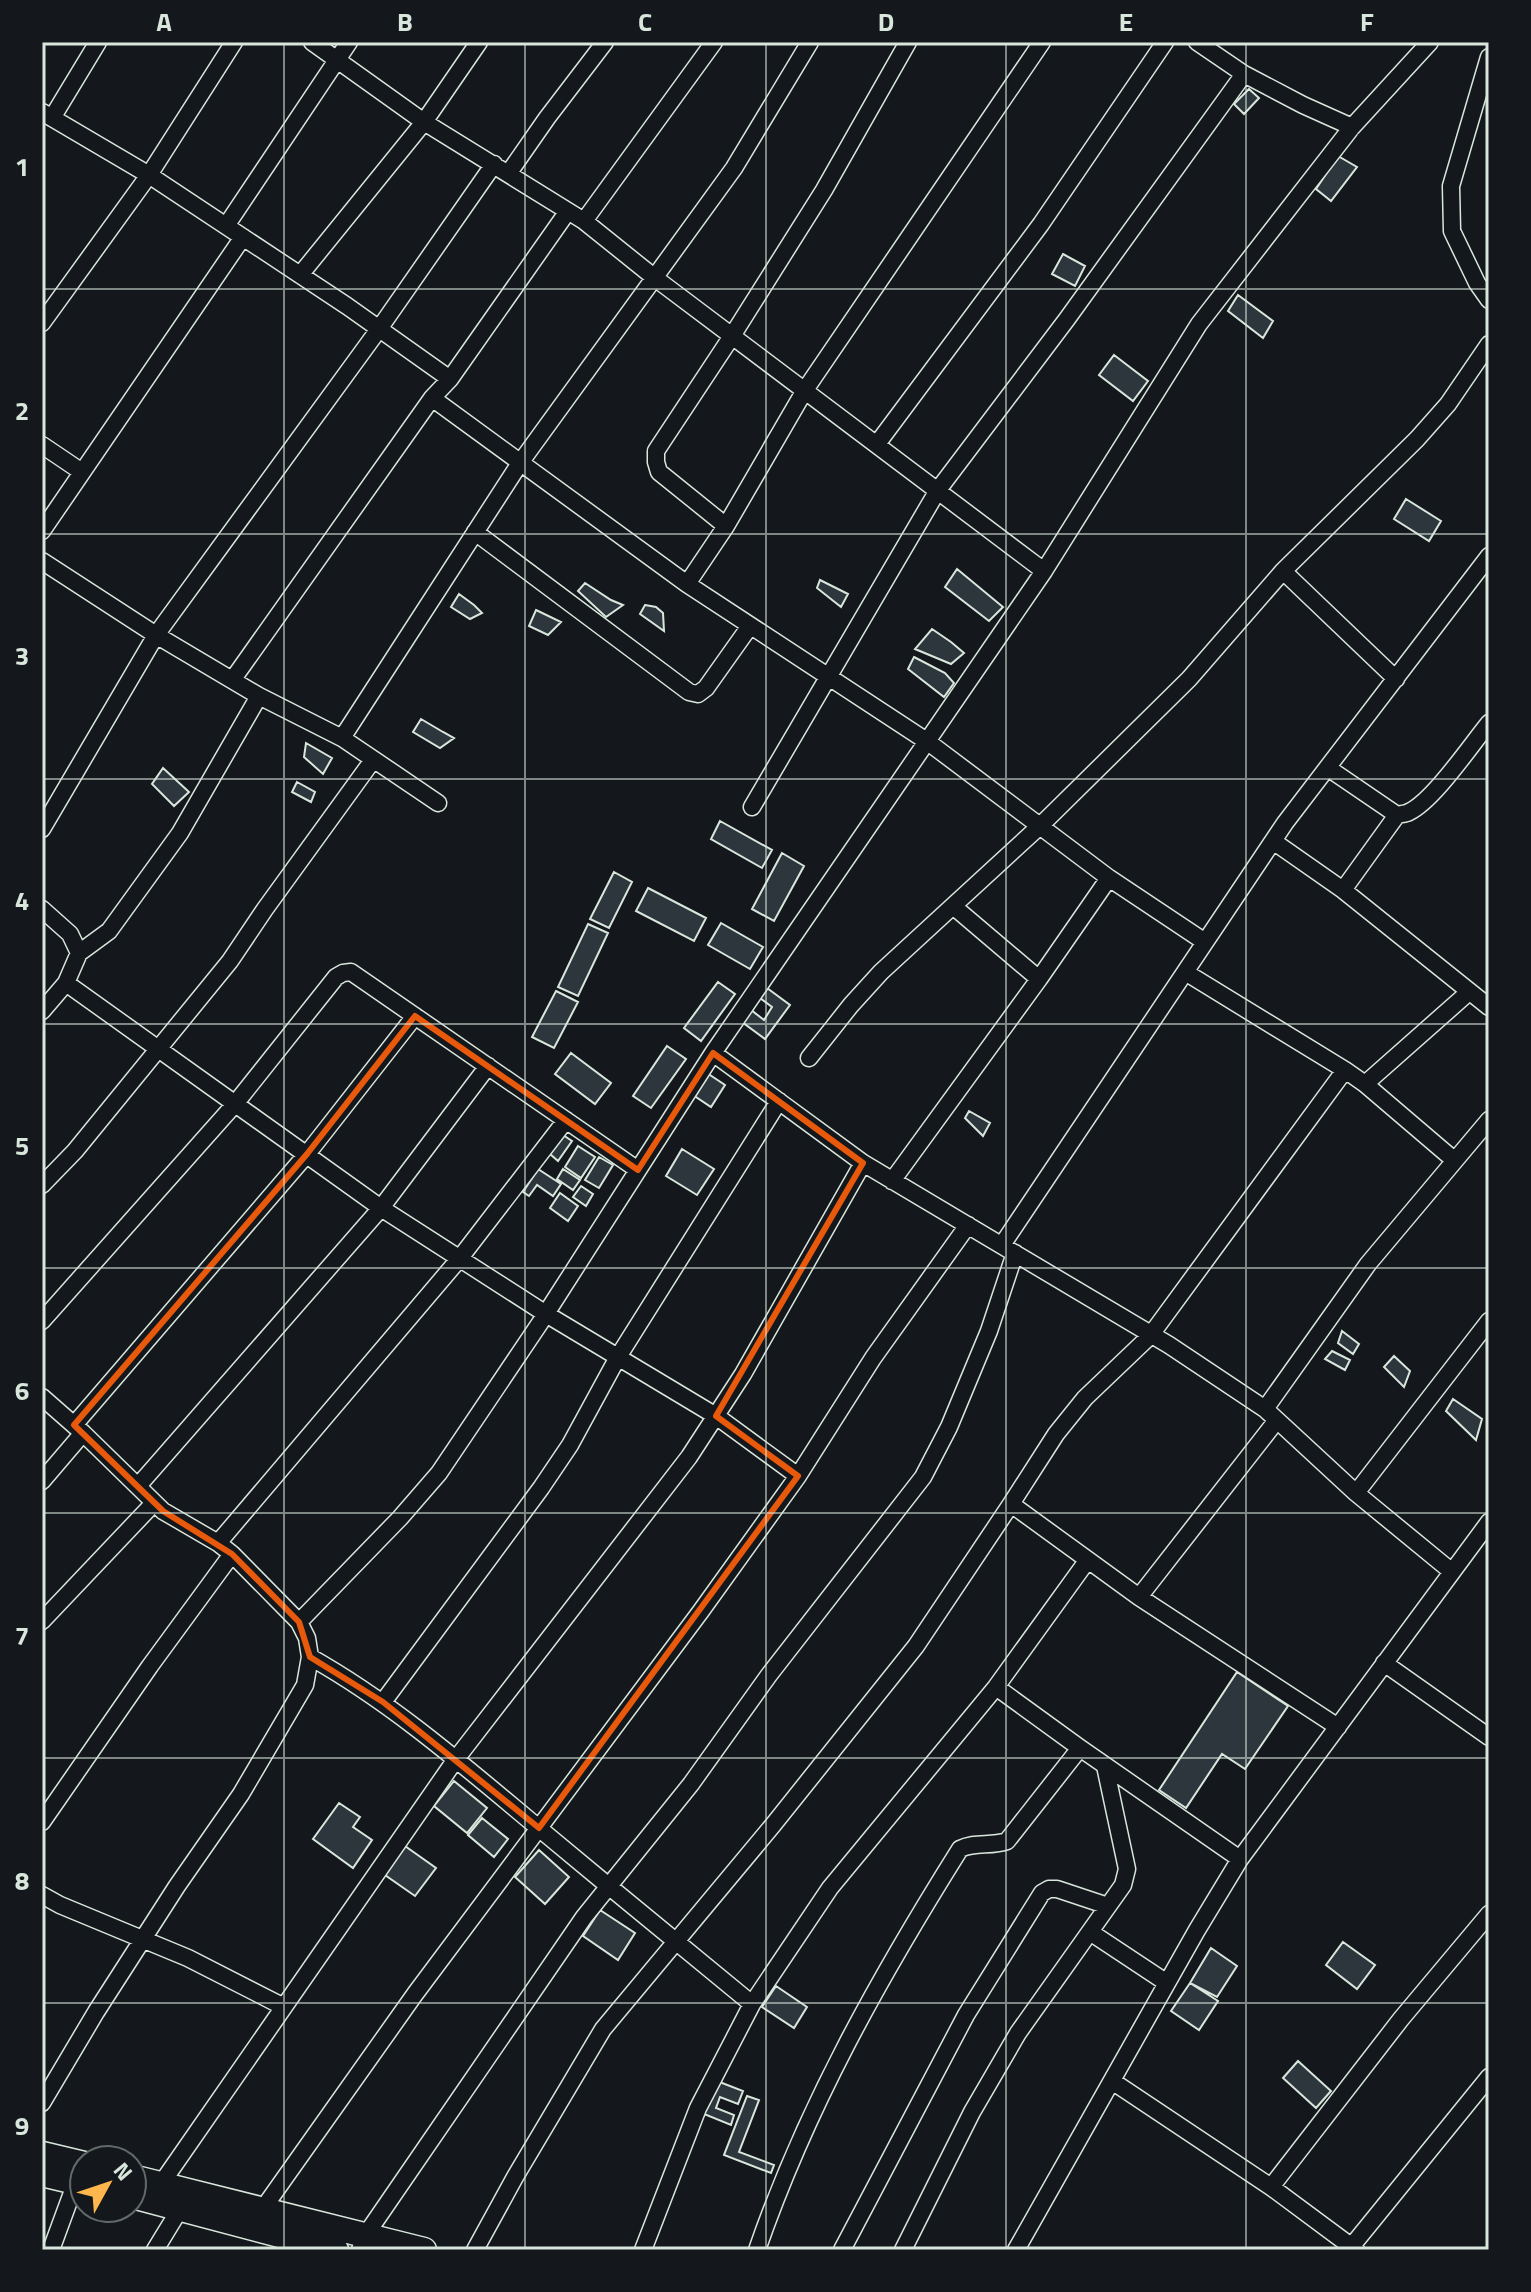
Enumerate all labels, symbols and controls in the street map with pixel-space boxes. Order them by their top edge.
text: A [156,2,172,41]
text: B [397,2,413,41]
text: C [638,2,652,41]
text: D [878,2,894,41]
text: E [1119,2,1133,41]
text: F [1360,2,1374,41]
text: 1 [15,147,29,186]
text: 2 [15,391,29,430]
text: 3 [15,636,29,675]
text: 4 [15,881,29,920]
text: 5 [15,1126,29,1165]
text: 6 [15,1371,29,1410]
text: 7 [15,1616,29,1655]
text: 8 [15,1861,29,1900]
text: 9 [15,2106,29,2145]
north arrow [68,2144,148,2224]
text: N [105,2154,141,2188]

